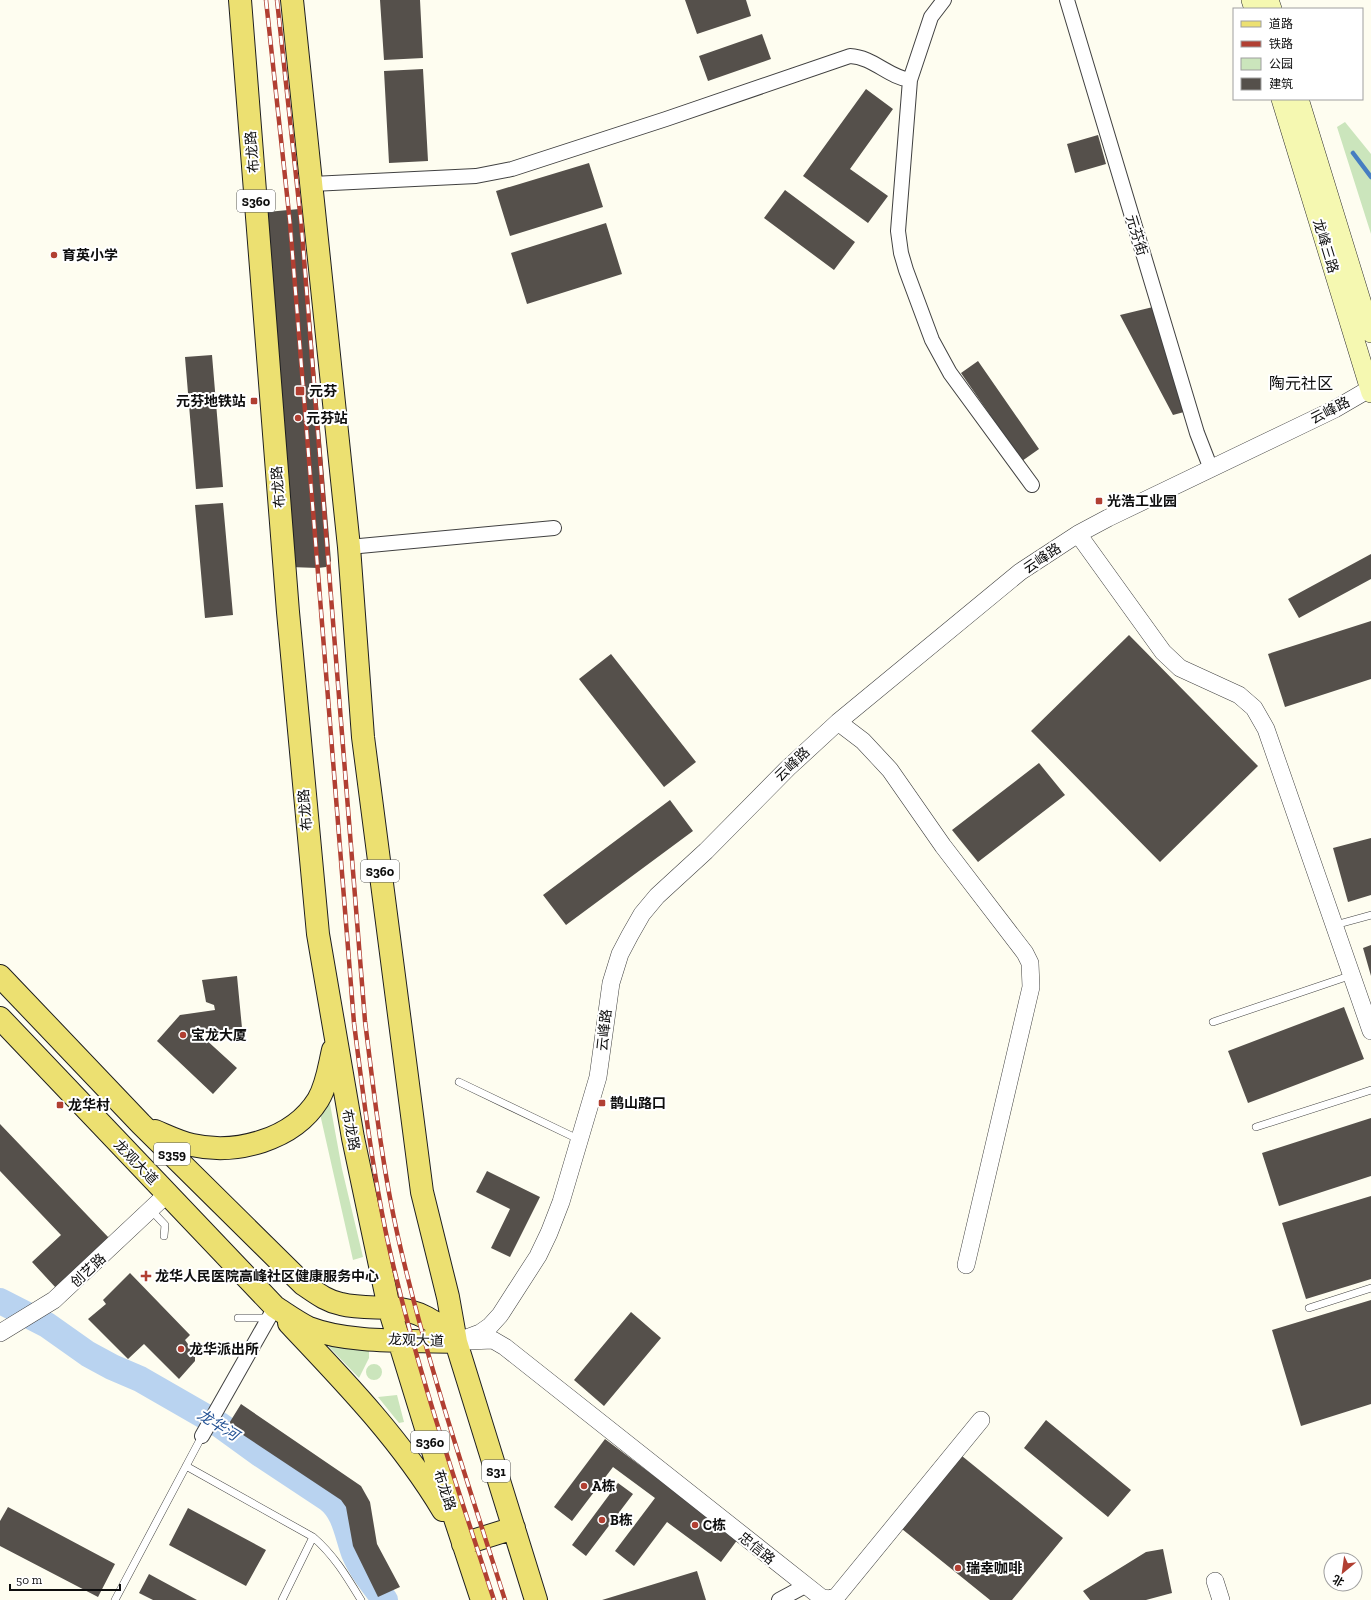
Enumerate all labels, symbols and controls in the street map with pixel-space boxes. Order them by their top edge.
legend [1233,8,1363,100]
text: 道路 [1269,17,1293,31]
text: 铁路 [1269,37,1293,51]
text: 公园 [1269,57,1293,71]
text: 建筑 [1269,77,1293,91]
street label: 布龙路 [242,130,263,174]
road number: S360 [237,190,275,212]
street label: 元芬街 [1122,213,1151,258]
street label: 龙峰三路 [1309,217,1342,275]
place label: 育英小学 [62,247,118,264]
marker: 育英小学 [49,250,59,260]
district label: 陶元社区 [1269,374,1333,393]
place label: 元芬 [309,383,338,400]
marker: 元芬 [294,385,306,397]
place label: 元芬地铁站 [176,393,246,410]
street label: 云峰路 [1308,393,1353,428]
marker: 元芬地铁站 [249,396,259,406]
place label: 元芬站 [306,410,348,427]
marker: 元芬站 [293,413,303,423]
street label: 布龙路 [268,465,289,509]
place label: 光浩工业园 [1107,493,1177,510]
marker: 光浩工业园 [1094,496,1104,506]
street label: 云峰路 [1020,540,1064,577]
street label: 云峰路 [771,744,813,785]
street label: 布龙路 [295,788,316,832]
road number: S360 [361,860,399,882]
street label: 云峰路 [594,1008,615,1052]
place label: 宝龙大厦 [191,1027,247,1044]
marker: 宝龙大厦 [178,1030,188,1040]
place label: 鹊山路口 [610,1095,666,1112]
place label: 龙华村 [68,1097,110,1114]
marker: 鹊山路口 [597,1098,607,1108]
marker: 龙华村 [55,1100,65,1110]
street label: 布龙路 [338,1108,363,1152]
street label: 龙观大道 [110,1136,161,1188]
road number: S359 [154,1143,190,1165]
street label: 创艺路 [67,1250,109,1291]
place label: 龙华人民医院高峰社区健康服务中心 [155,1268,379,1285]
marker: 龙华人民医院高峰社区健康服务中心 [140,1270,152,1282]
street label: 龙观大道 [388,1331,444,1350]
place label: 龙华派出所 [189,1341,259,1358]
marker: 龙华派出所 [176,1344,186,1354]
water label: 龙华河 [194,1405,244,1446]
road number: S360 [411,1431,449,1453]
road number: S31 [482,1460,510,1482]
street label: 布龙路 [430,1468,459,1513]
place label: A栋 [592,1478,616,1495]
marker: A栋 [579,1481,589,1491]
place label: B栋 [610,1512,633,1529]
marker: B栋 [597,1515,607,1525]
place label: C栋 [703,1517,726,1534]
marker: C栋 [690,1520,700,1530]
street label: 忠信路 [735,1529,778,1568]
north arrow [1323,1552,1363,1592]
place label: 瑞幸咖啡 [966,1560,1023,1577]
marker: 瑞幸咖啡 [953,1563,963,1573]
scale bar [10,1566,120,1592]
text: 北 [1330,1572,1346,1589]
text: 50 m [16,1573,43,1587]

